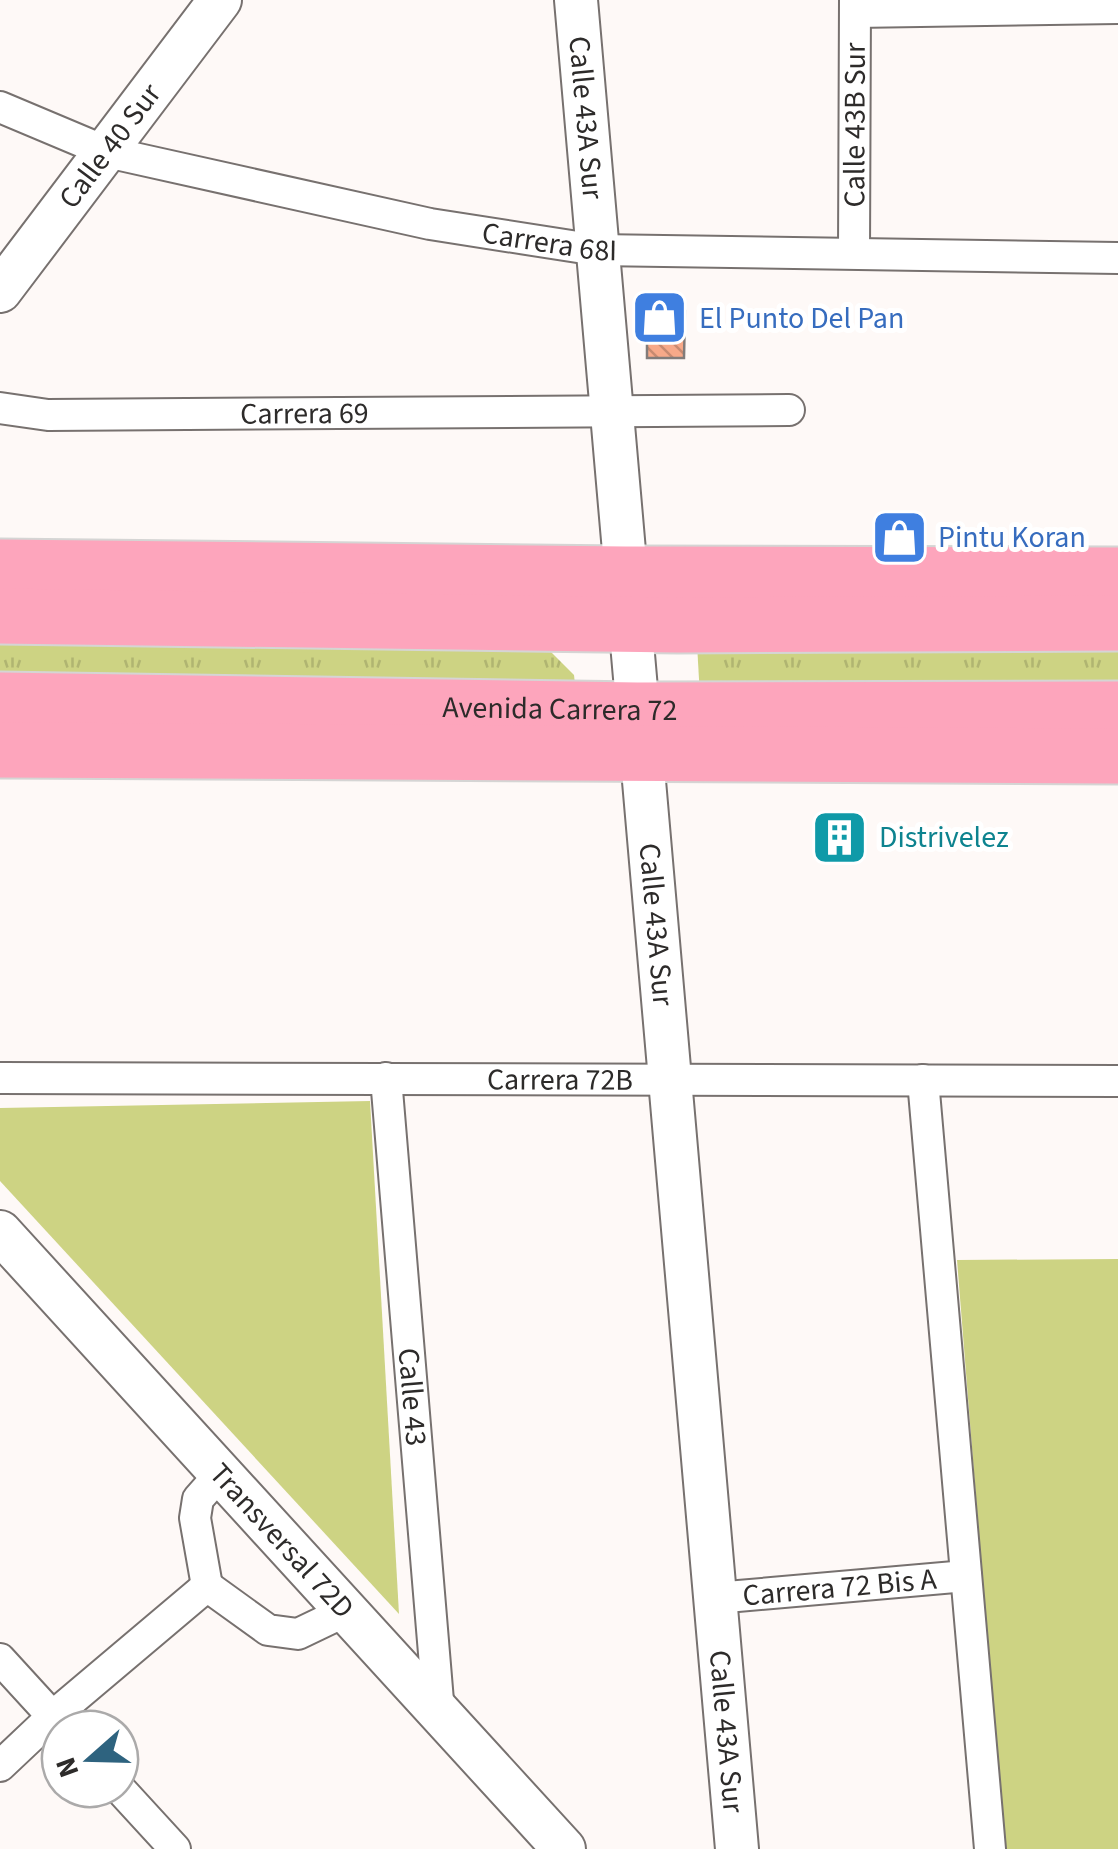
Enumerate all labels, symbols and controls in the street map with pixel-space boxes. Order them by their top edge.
street label: Calle 43A Sur [557,34,614,201]
street label: Calle 43B Sur [833,42,877,207]
street label: Calle 40 Sur [49,74,172,218]
street label: Carrera 68I [479,211,617,272]
shop icon: El Punto Del Pan [630,288,690,348]
place label: El Punto Del Pan [699,297,904,340]
street label: Carrera 69 [240,392,369,436]
shop icon: Pintu Koran [869,507,929,567]
place label: Pintu Koran [938,516,1086,559]
street label: Avenida Carrera 72 [442,686,677,732]
building icon: Distrivelez [810,807,870,867]
place label: Distrivelez [879,816,1009,859]
street label: Calle 43A Sur [627,841,685,1008]
street label: Carrera 72B [487,1058,633,1102]
street label: Calle 43 [387,1346,438,1448]
street label: Transversal 72D [199,1454,364,1628]
street label: Carrera 72 Bis A [741,1558,939,1617]
street label: Calle 43A Sur [698,1648,755,1815]
north arrow [40,1709,140,1809]
text: N [45,1752,89,1783]

